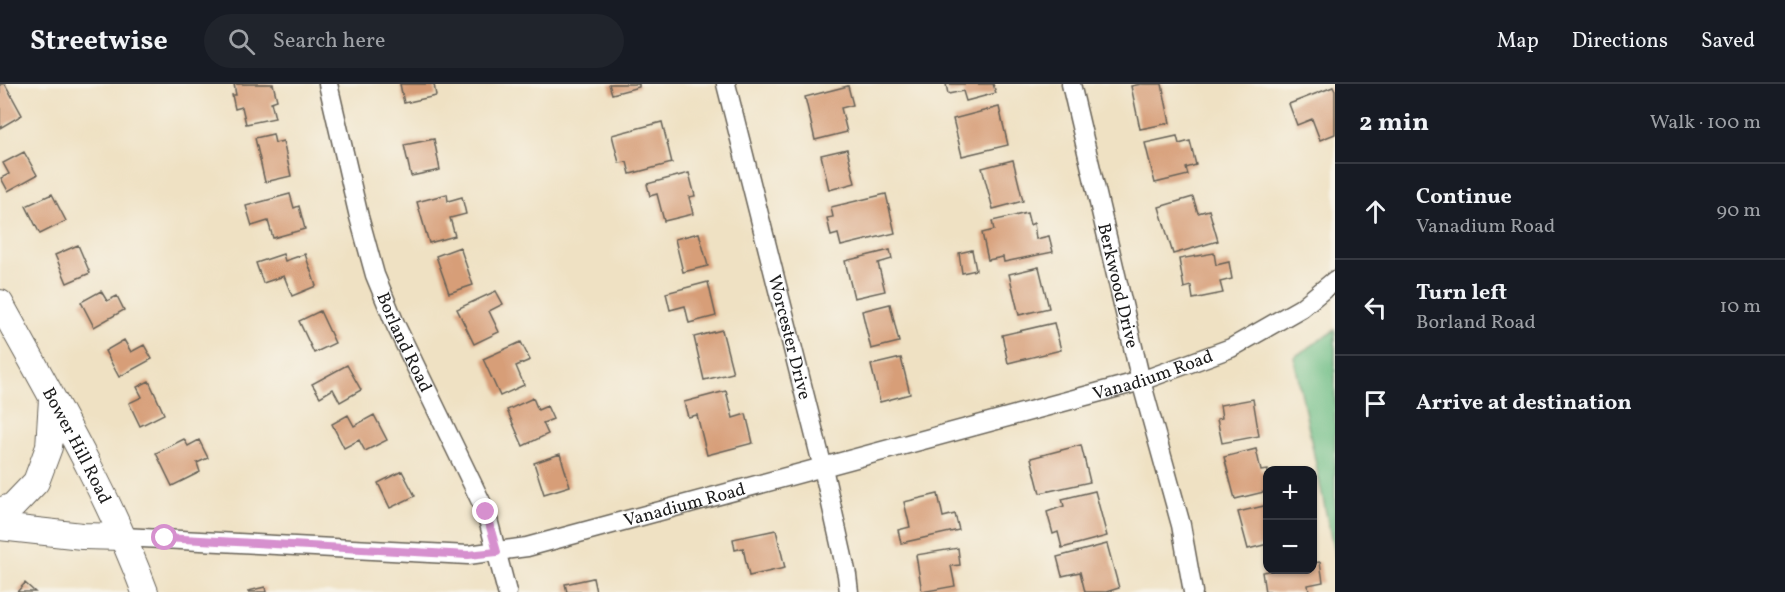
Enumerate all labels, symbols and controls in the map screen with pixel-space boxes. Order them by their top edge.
search box [204,14,624,68]
text: Streetwise [30,22,168,61]
icon: search [225,25,258,58]
text: Search here [273,26,385,57]
text: Map [1497,27,1539,56]
text: Directions [1572,27,1668,56]
text: Saved [1701,27,1755,56]
text: 2 min [1359,105,1429,141]
text: Walk · 100 m [1650,109,1761,137]
text: Continue [1416,182,1512,213]
icon: ahead [1359,195,1392,228]
text: 90 m [1717,197,1761,225]
text: Vanadium Road [1416,213,1555,241]
street label: Berkwood Drive [1090,221,1144,351]
street label: Worcester Drive [761,272,816,402]
text: Turn left [1416,278,1507,309]
street label: Borland Road [369,289,437,397]
icon: left [1359,291,1392,324]
text: 10 m [1720,293,1761,321]
text: Borland Road [1416,309,1536,337]
street label: Vanadium Road [1090,345,1217,407]
street label: Bower Hill Road [35,383,117,508]
icon: arrive [1359,387,1392,420]
text: Arrive at destination [1416,388,1632,419]
map controls [1263,466,1317,574]
button: + [1263,466,1317,520]
street label: Vanadium Road [621,477,749,534]
route end [472,498,498,524]
button: − [1263,520,1317,574]
route start [151,524,177,550]

